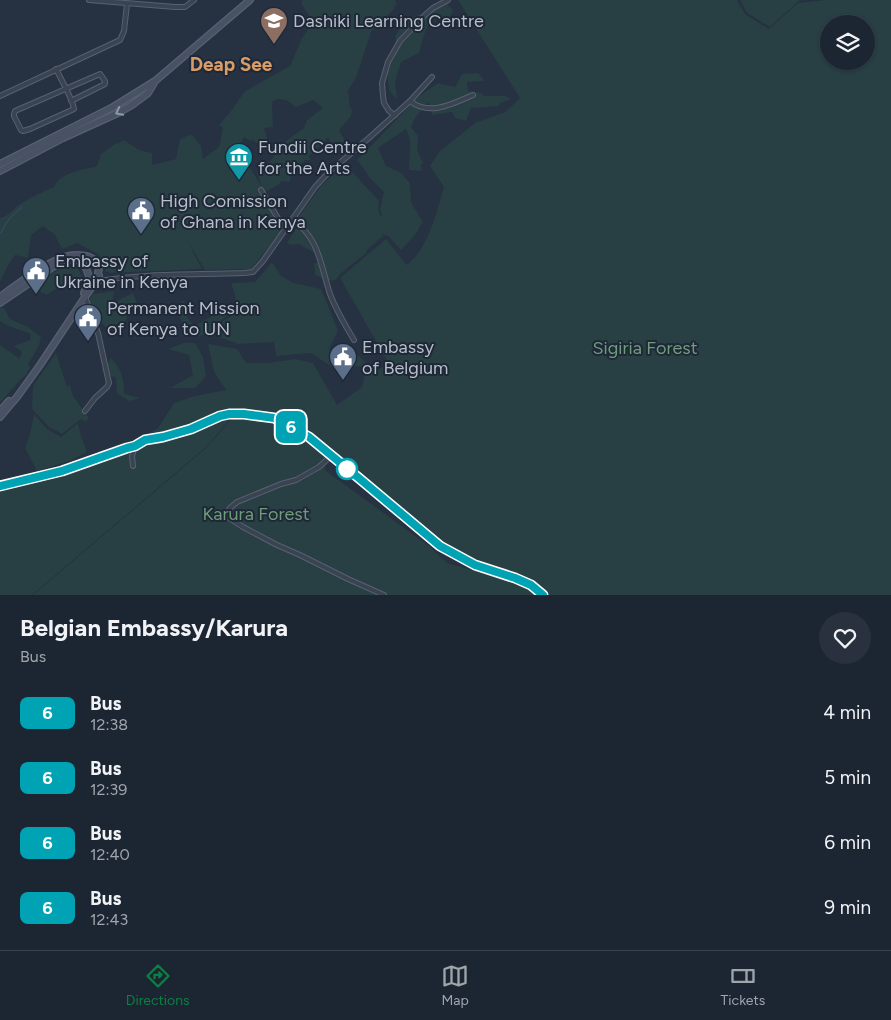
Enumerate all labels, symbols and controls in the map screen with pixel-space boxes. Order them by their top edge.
school or university icon: Dashiki Learning Centre [259,6,289,45]
place label: Dashiki Learning Centre [293,10,484,32]
map controls [820,15,875,70]
button: layers [820,15,875,70]
district label: Deap See [190,53,273,76]
one-way arrow [115,106,124,116]
place label: Fundii Centre for the Arts [258,136,367,179]
museum icon: Fundii Centre for the Arts [224,142,254,181]
place label: High Comission of Ghana in Kenya [160,190,306,233]
public building icon: High Comission of Ghana in Kenya [126,196,156,235]
place label: Embassy of Ukraine in Kenya [55,250,188,293]
public building icon: Embassy of Ukraine in Kenya [21,256,51,295]
place label: Permanent Mission of Kenya to UN [107,297,260,340]
public building icon: Permanent Mission of Kenya to UN [73,303,103,342]
place label: Embassy of Belgium [362,336,448,379]
park label: Sigiria Forest [592,337,698,359]
public building icon: Embassy of Belgium [328,342,358,381]
line badge: 6 [275,411,307,443]
text: 6 [286,416,296,438]
unlabelled marker [336,458,358,480]
park label: Karura Forest [202,503,310,525]
button: heart [819,612,871,664]
text: Belgian Embassy/Karura [20,613,288,642]
text: Bus [20,647,46,666]
text: Bus [90,692,121,715]
text: 4 min [823,701,871,724]
text: 6 [42,702,53,724]
text: 12:38 [90,715,128,734]
text: Bus [90,757,121,780]
text: 5 min [824,766,871,789]
text: 6 [42,767,53,789]
text: 12:39 [90,780,127,799]
text: Bus [90,822,121,845]
text: 6 min [824,831,871,854]
text: 6 [42,832,53,854]
text: 12:40 [90,845,130,864]
text: Bus [90,887,121,910]
text: 9 min [824,896,871,919]
text: 6 [42,897,53,919]
text: 12:43 [90,910,128,929]
tab: Directions [126,962,190,1009]
tab: Map [441,962,469,1009]
tab: Tickets [721,962,765,1009]

